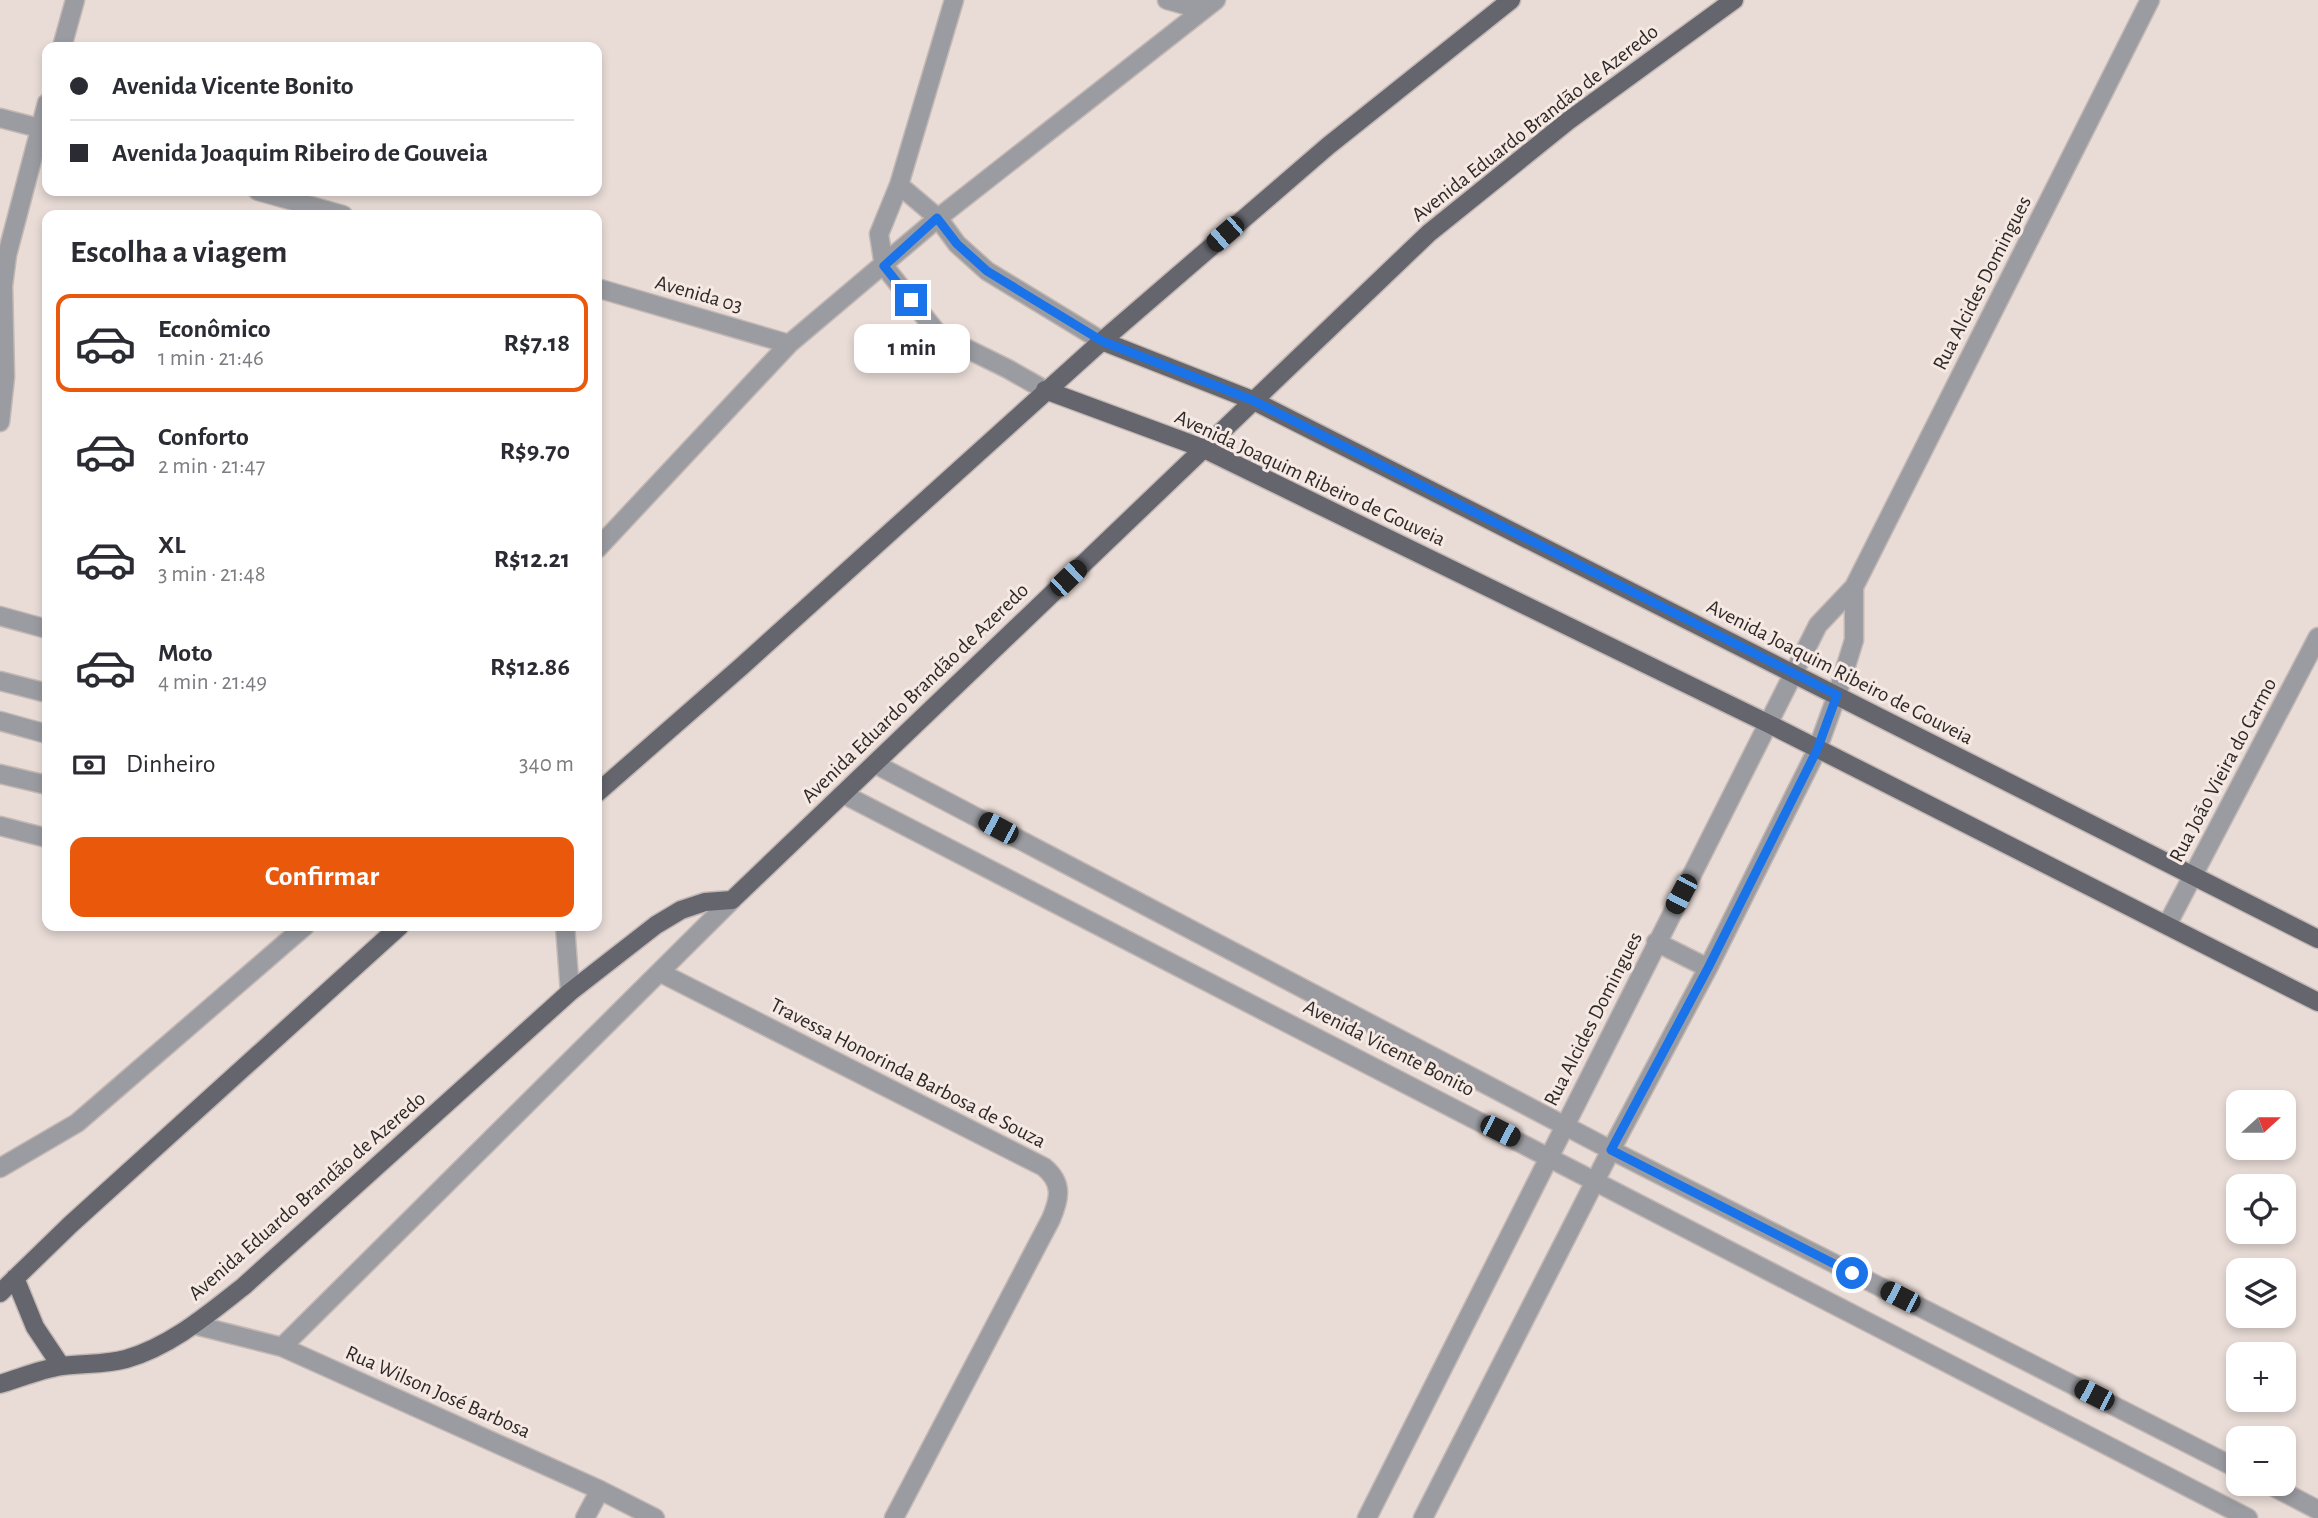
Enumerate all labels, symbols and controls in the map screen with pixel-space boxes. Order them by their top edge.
street label: Avenida Eduardo Brandão de Azeredo [1408,20,1662,226]
text: Avenida Vicente Bonito [112,73,354,99]
text: Avenida Joaquim Ribeiro de Gouveia [112,140,488,166]
street label: Rua Alcides Domingues [1929,193,2035,373]
car [1203,212,1248,256]
text: Escolha a viagem [70,236,287,268]
street label: Avenida 03 [653,272,745,316]
route end [895,284,927,316]
icon: car [74,312,137,375]
text: Econômico [158,316,271,342]
callout: 1 min [853,324,969,374]
text: R$7.18 [504,330,570,356]
text: 1 min [888,337,936,360]
text: 1 min · 21:46 [158,347,264,370]
street label: Avenida Joaquim Ribeiro de Gouveia [1172,406,1449,550]
icon: car [74,420,137,483]
text: Conforto [158,424,249,450]
text: R$9.70 [500,438,570,464]
text: 2 min · 21:47 [158,455,265,478]
icon: car [74,528,137,591]
text: XL [158,532,185,558]
text: R$12.21 [494,546,570,572]
car [1046,556,1091,600]
text: 3 min · 21:48 [158,563,266,586]
street label: Avenida Eduardo Brandão de Azeredo [798,579,1032,807]
street label: Avenida Joaquim Ribeiro de Gouveia [1704,596,1977,749]
icon: car [74,636,137,699]
text: Moto [158,640,213,666]
text: R$12.86 [490,654,570,680]
text: 4 min · 21:49 [158,671,267,694]
street label: Rua João Vieira do Carmo [2166,674,2280,866]
icon: cash [70,746,108,784]
text: Dinheiro [126,751,215,777]
text: 340 m [519,753,574,776]
car [975,809,1022,847]
button: Confirmar [70,837,574,917]
car [1662,871,1701,917]
street label: Rua Alcides Domingues [1540,929,1646,1109]
street label: Travessa Honorinda Barbosa de Souza [767,994,1049,1152]
street label: Avenida Vicente Bonito [1300,996,1478,1100]
street label: Avenida Eduardo Brandão de Azeredo [185,1088,429,1304]
north arrow [2226,1090,2296,1160]
map controls [2226,1090,2296,1496]
car [1477,1112,1524,1150]
button: locate [2226,1174,2296,1244]
route start [1836,1257,1868,1289]
button: layers [2226,1258,2296,1328]
car [1877,1278,1924,1316]
street label: Rua Wilson José Barbosa [342,1342,534,1442]
button: + [2226,1342,2296,1412]
car [2071,1376,2118,1414]
button: − [2226,1426,2296,1496]

